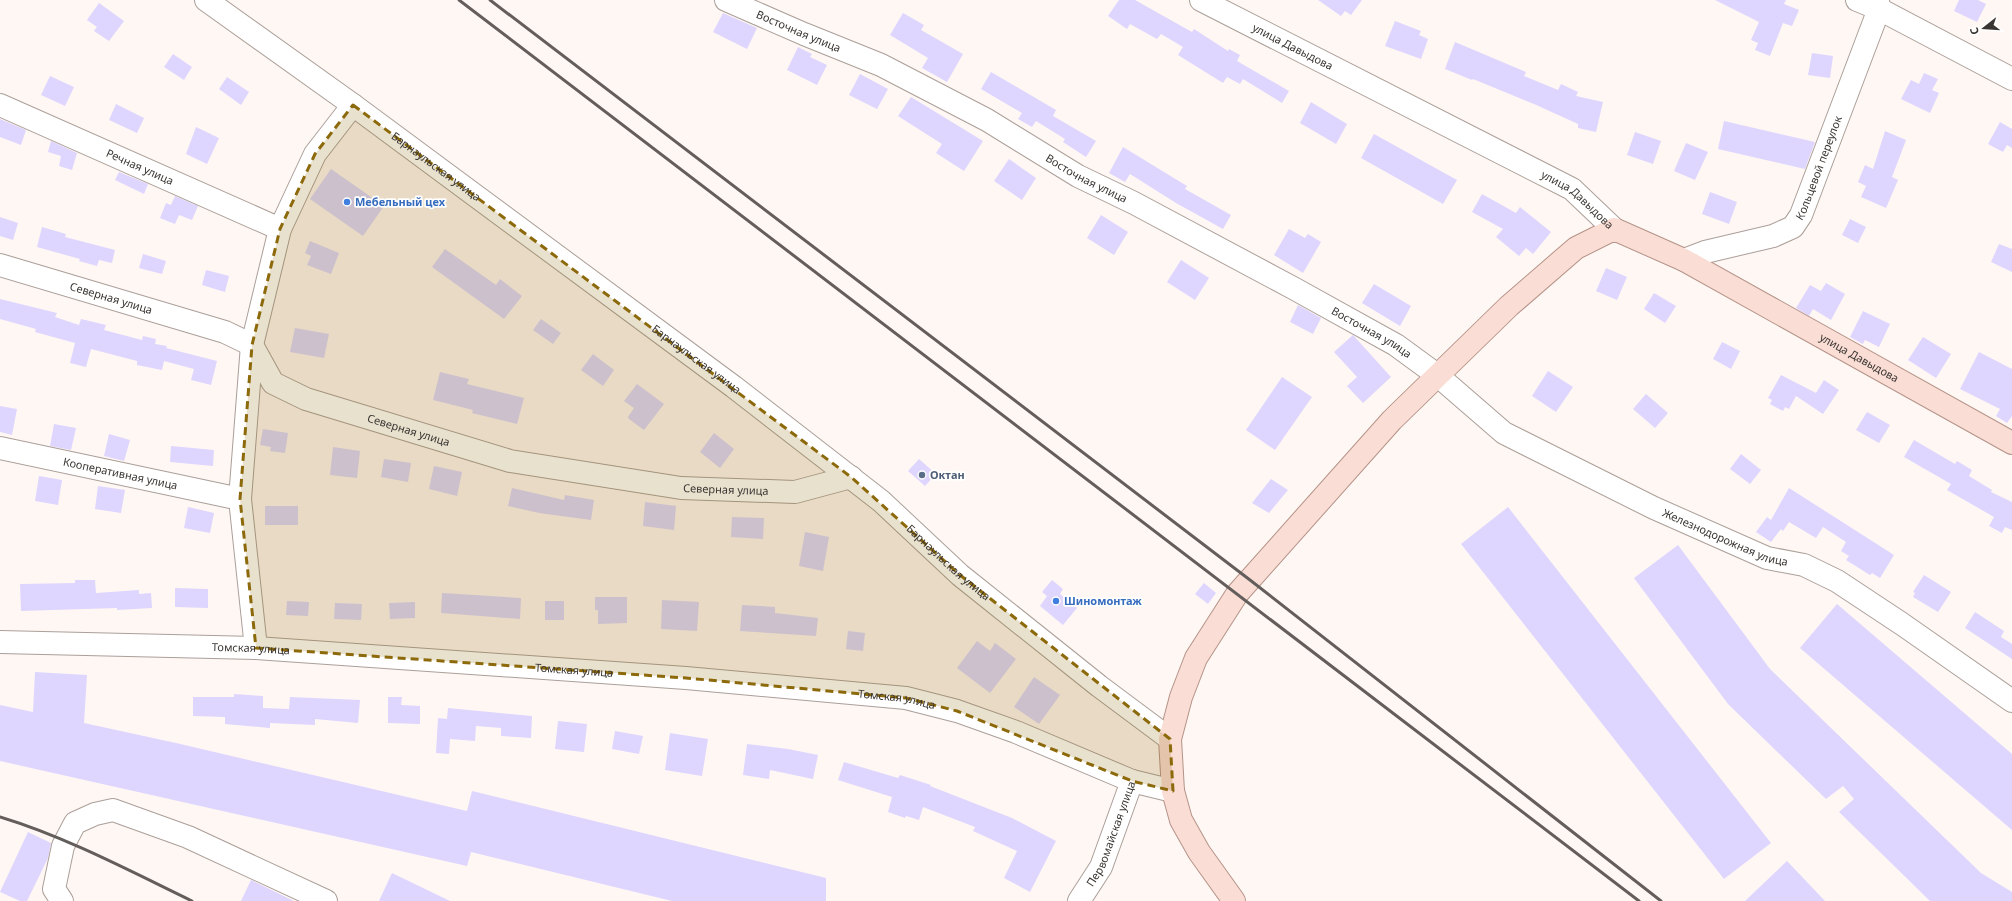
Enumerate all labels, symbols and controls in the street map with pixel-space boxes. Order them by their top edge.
street label: Восточная улица [754,6,843,55]
north arrow [1964,8,2004,48]
street label: улица Давыдова [1250,20,1336,73]
text: С [1966,25,1982,37]
street label: Кольцевой переулок [1792,114,1845,223]
street label: Барнаульская улица [389,128,484,204]
street label: Речная улица [104,145,176,188]
street label: Восточная улица [1043,150,1130,206]
street label: улица Давыдова [1539,167,1617,232]
place label: Мебельный цех [355,194,446,209]
marker: Мебельный цех [342,197,352,207]
street label: Северная улица [68,278,154,317]
street label: Восточная улица [1329,303,1415,361]
street label: Барнаульская улица [649,321,745,397]
street label: улица Давыдова [1817,329,1902,385]
street label: Северная улица [366,410,452,449]
street label: Кооперативная улица [62,454,179,493]
place label: Октан [930,467,965,482]
marker: Октан [917,470,927,480]
street label: Северная улица [683,480,769,498]
street label: Железнодорожная улица [1660,505,1789,569]
street label: Барнаульская улица [904,521,994,603]
place label: Шиномонтаж [1064,593,1142,608]
marker: Шиномонтаж [1051,596,1061,606]
street label: Томская улица [212,639,291,657]
street label: Томская улица [535,659,614,680]
street label: Томская улица [857,686,937,712]
street label: Первомайская улица [1082,779,1138,889]

